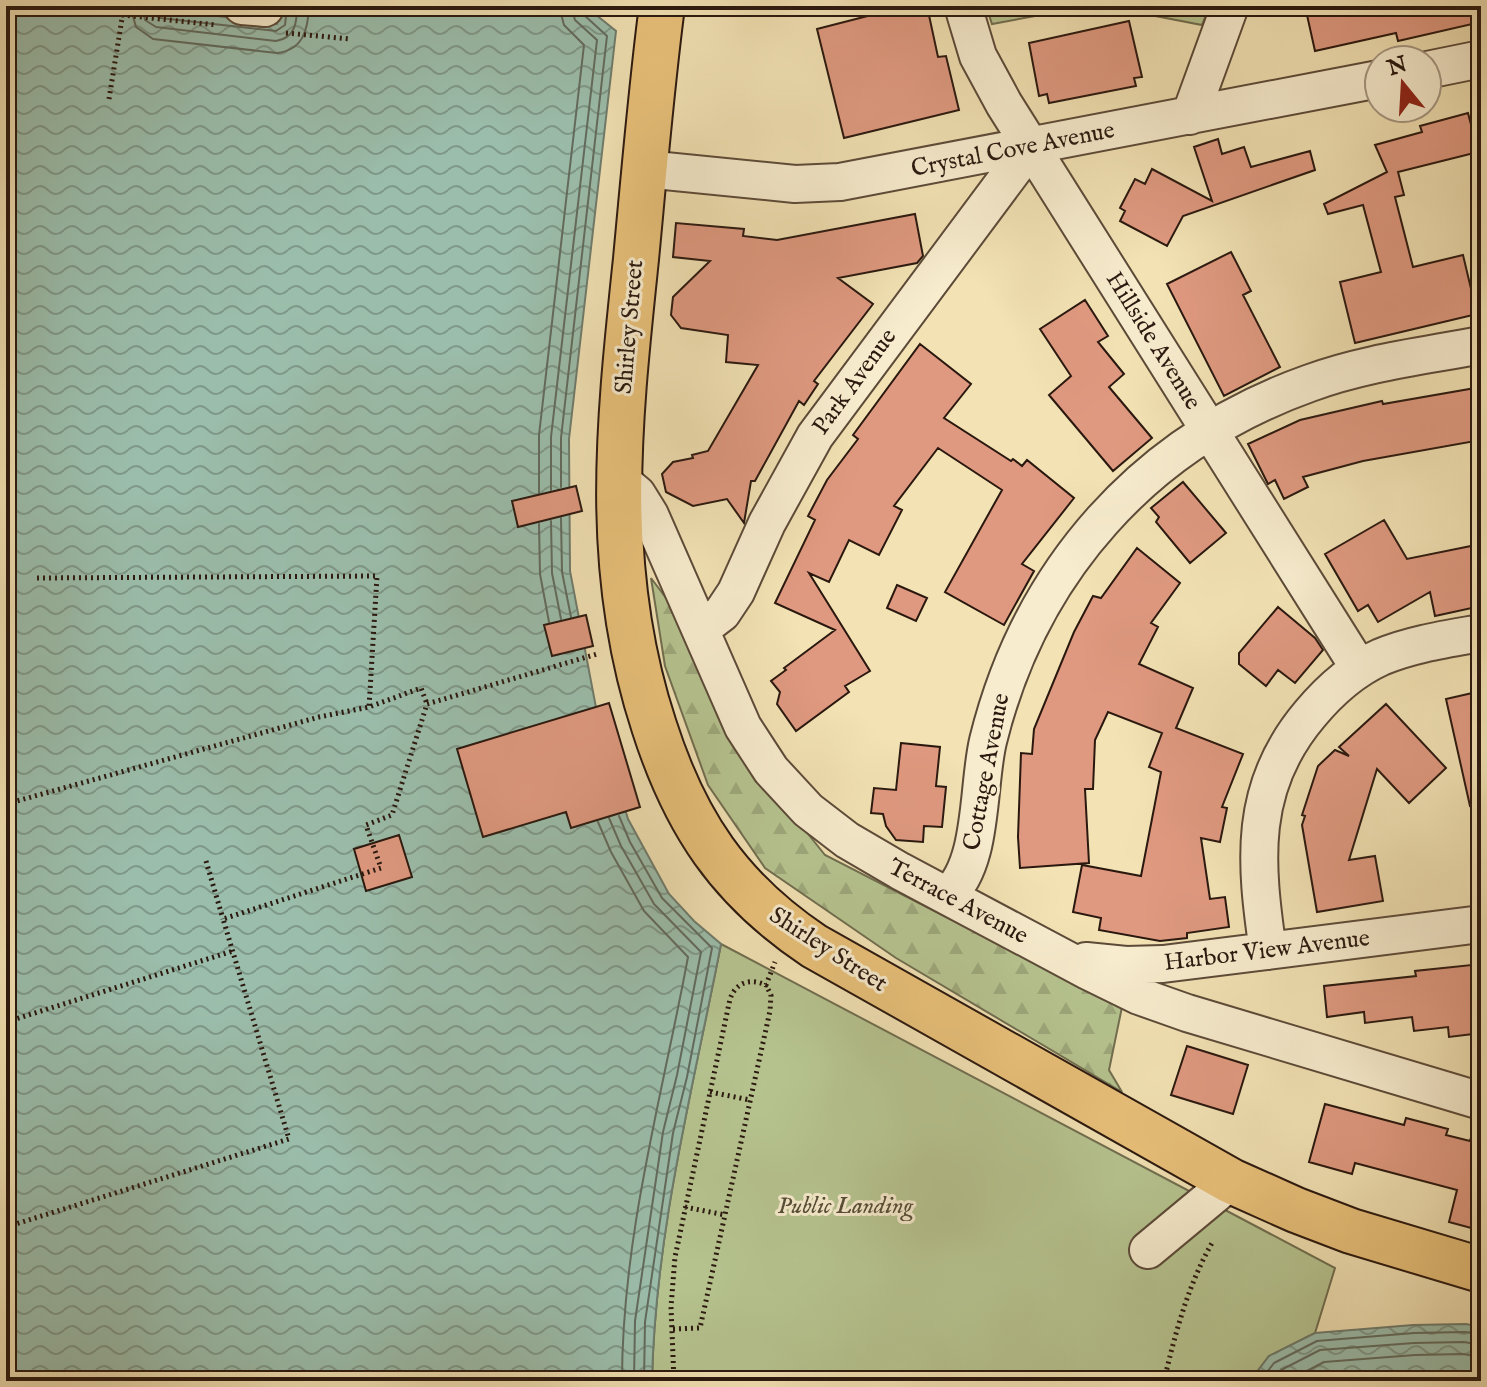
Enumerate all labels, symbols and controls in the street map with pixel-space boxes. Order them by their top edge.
north arrow [1363,44,1443,124]
text: N [1383,51,1411,83]
street label: Crystal Cove Avenue [909,115,1117,185]
street label: Shirley Street [609,259,651,395]
street label: Hillside Avenue [1098,266,1208,416]
street label: Park Avenue [806,323,904,441]
street label: Cottage Avenue [957,691,1017,853]
street label: Terrace Avenue [883,852,1033,952]
street label: Shirley Street [763,900,893,1000]
street label: Harbor View Avenue [1162,923,1372,979]
park label: Public Landing [777,1191,913,1222]

